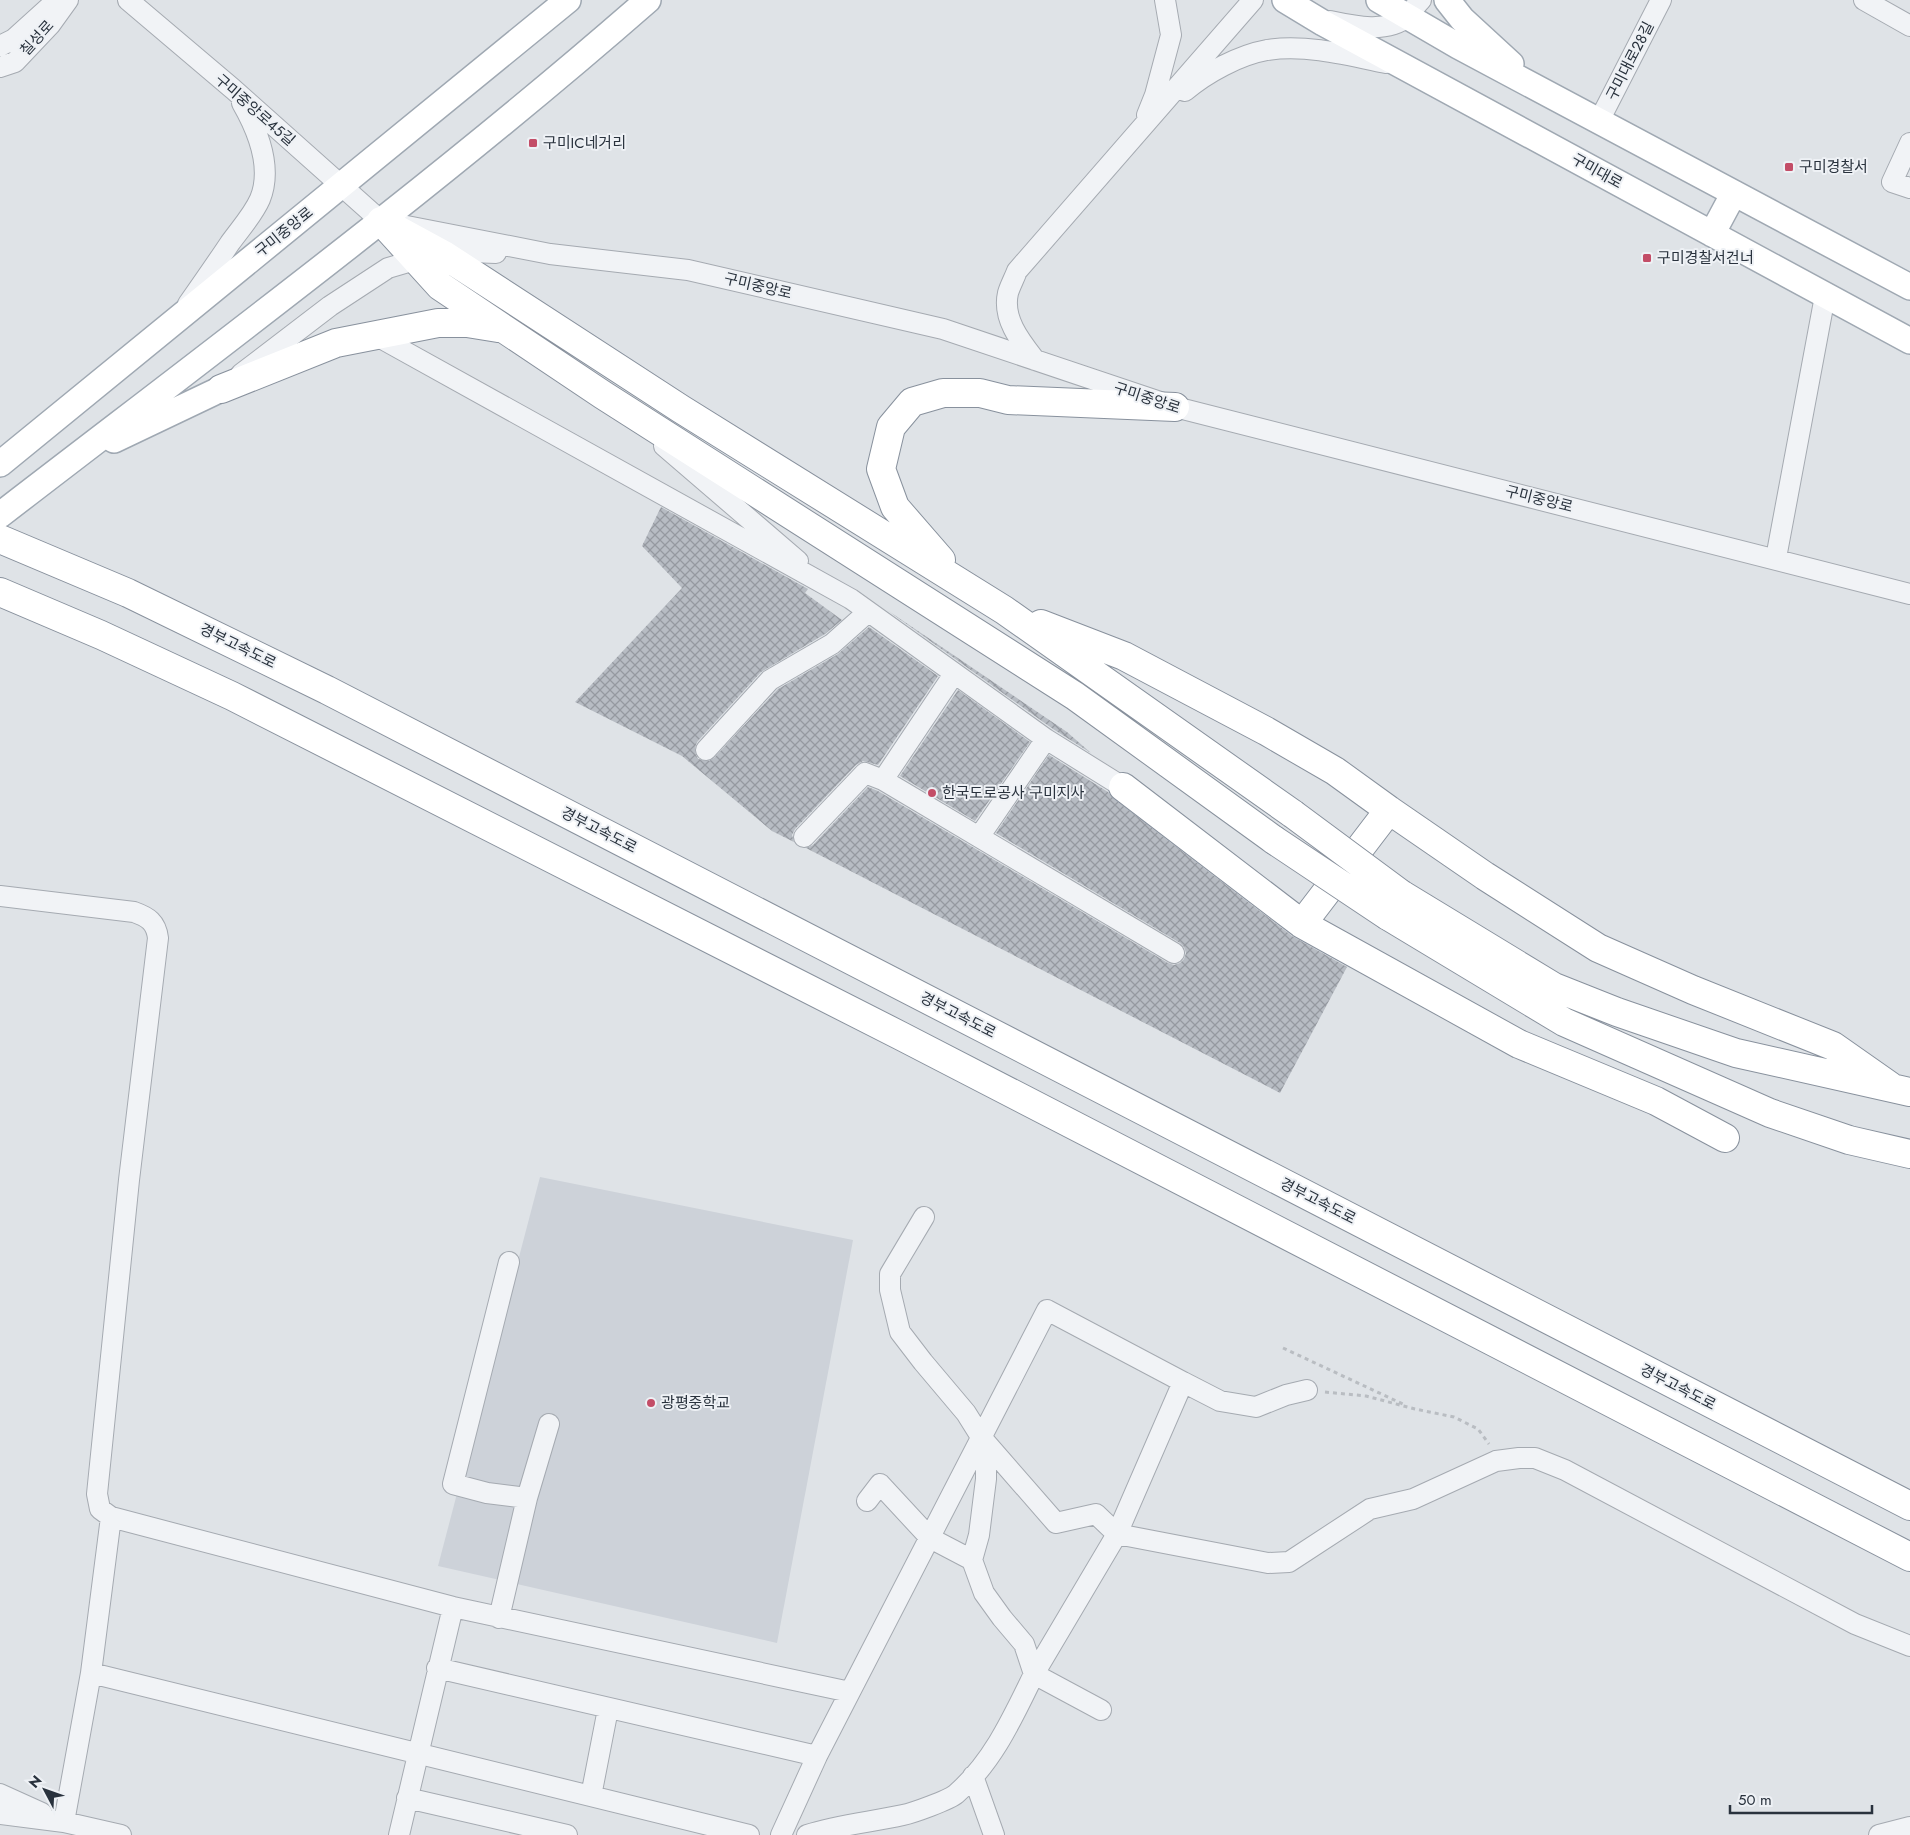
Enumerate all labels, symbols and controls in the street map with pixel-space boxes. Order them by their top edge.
street label: 칠성로 [15,15,59,61]
street label: 구미대로28길 [1601,18,1659,104]
street label: 구미중앙로45길 [210,69,300,151]
place label: 구미IC네거리 [543,132,626,154]
marker: 구미IC네거리 [527,137,539,149]
street label: 구미대로 [1568,148,1626,194]
place label: 구미경찰서 [1799,156,1868,178]
marker: 구미경찰서 [1783,161,1795,173]
street label: 구미중앙로 [250,202,318,262]
place label: 구미경찰서건너 [1657,247,1754,269]
marker: 구미경찰서건너 [1641,252,1653,264]
street label: 구미중앙로 [722,268,794,304]
street label: 구미중앙로 [1111,377,1183,419]
street label: 구미중앙로 [1503,480,1575,518]
street label: 경부고속도로 [196,618,280,674]
place label: 한국도로공사 구미지사 [942,782,1085,804]
marker: 한국도로공사 구미지사 [926,787,938,799]
street label: 경부고속도로 [557,801,641,859]
street label: 경부고속도로 [916,986,1000,1044]
street label: 경부고속도로 [1276,1172,1360,1230]
street label: 경부고속도로 [1636,1358,1720,1416]
place label: 광평중학교 [661,1392,730,1414]
marker: 광평중학교 [645,1397,657,1409]
north arrow [20,1765,70,1815]
text: N [24,1771,46,1792]
scale bar [1730,1782,1872,1814]
text: 50 m [1738,1789,1772,1811]

